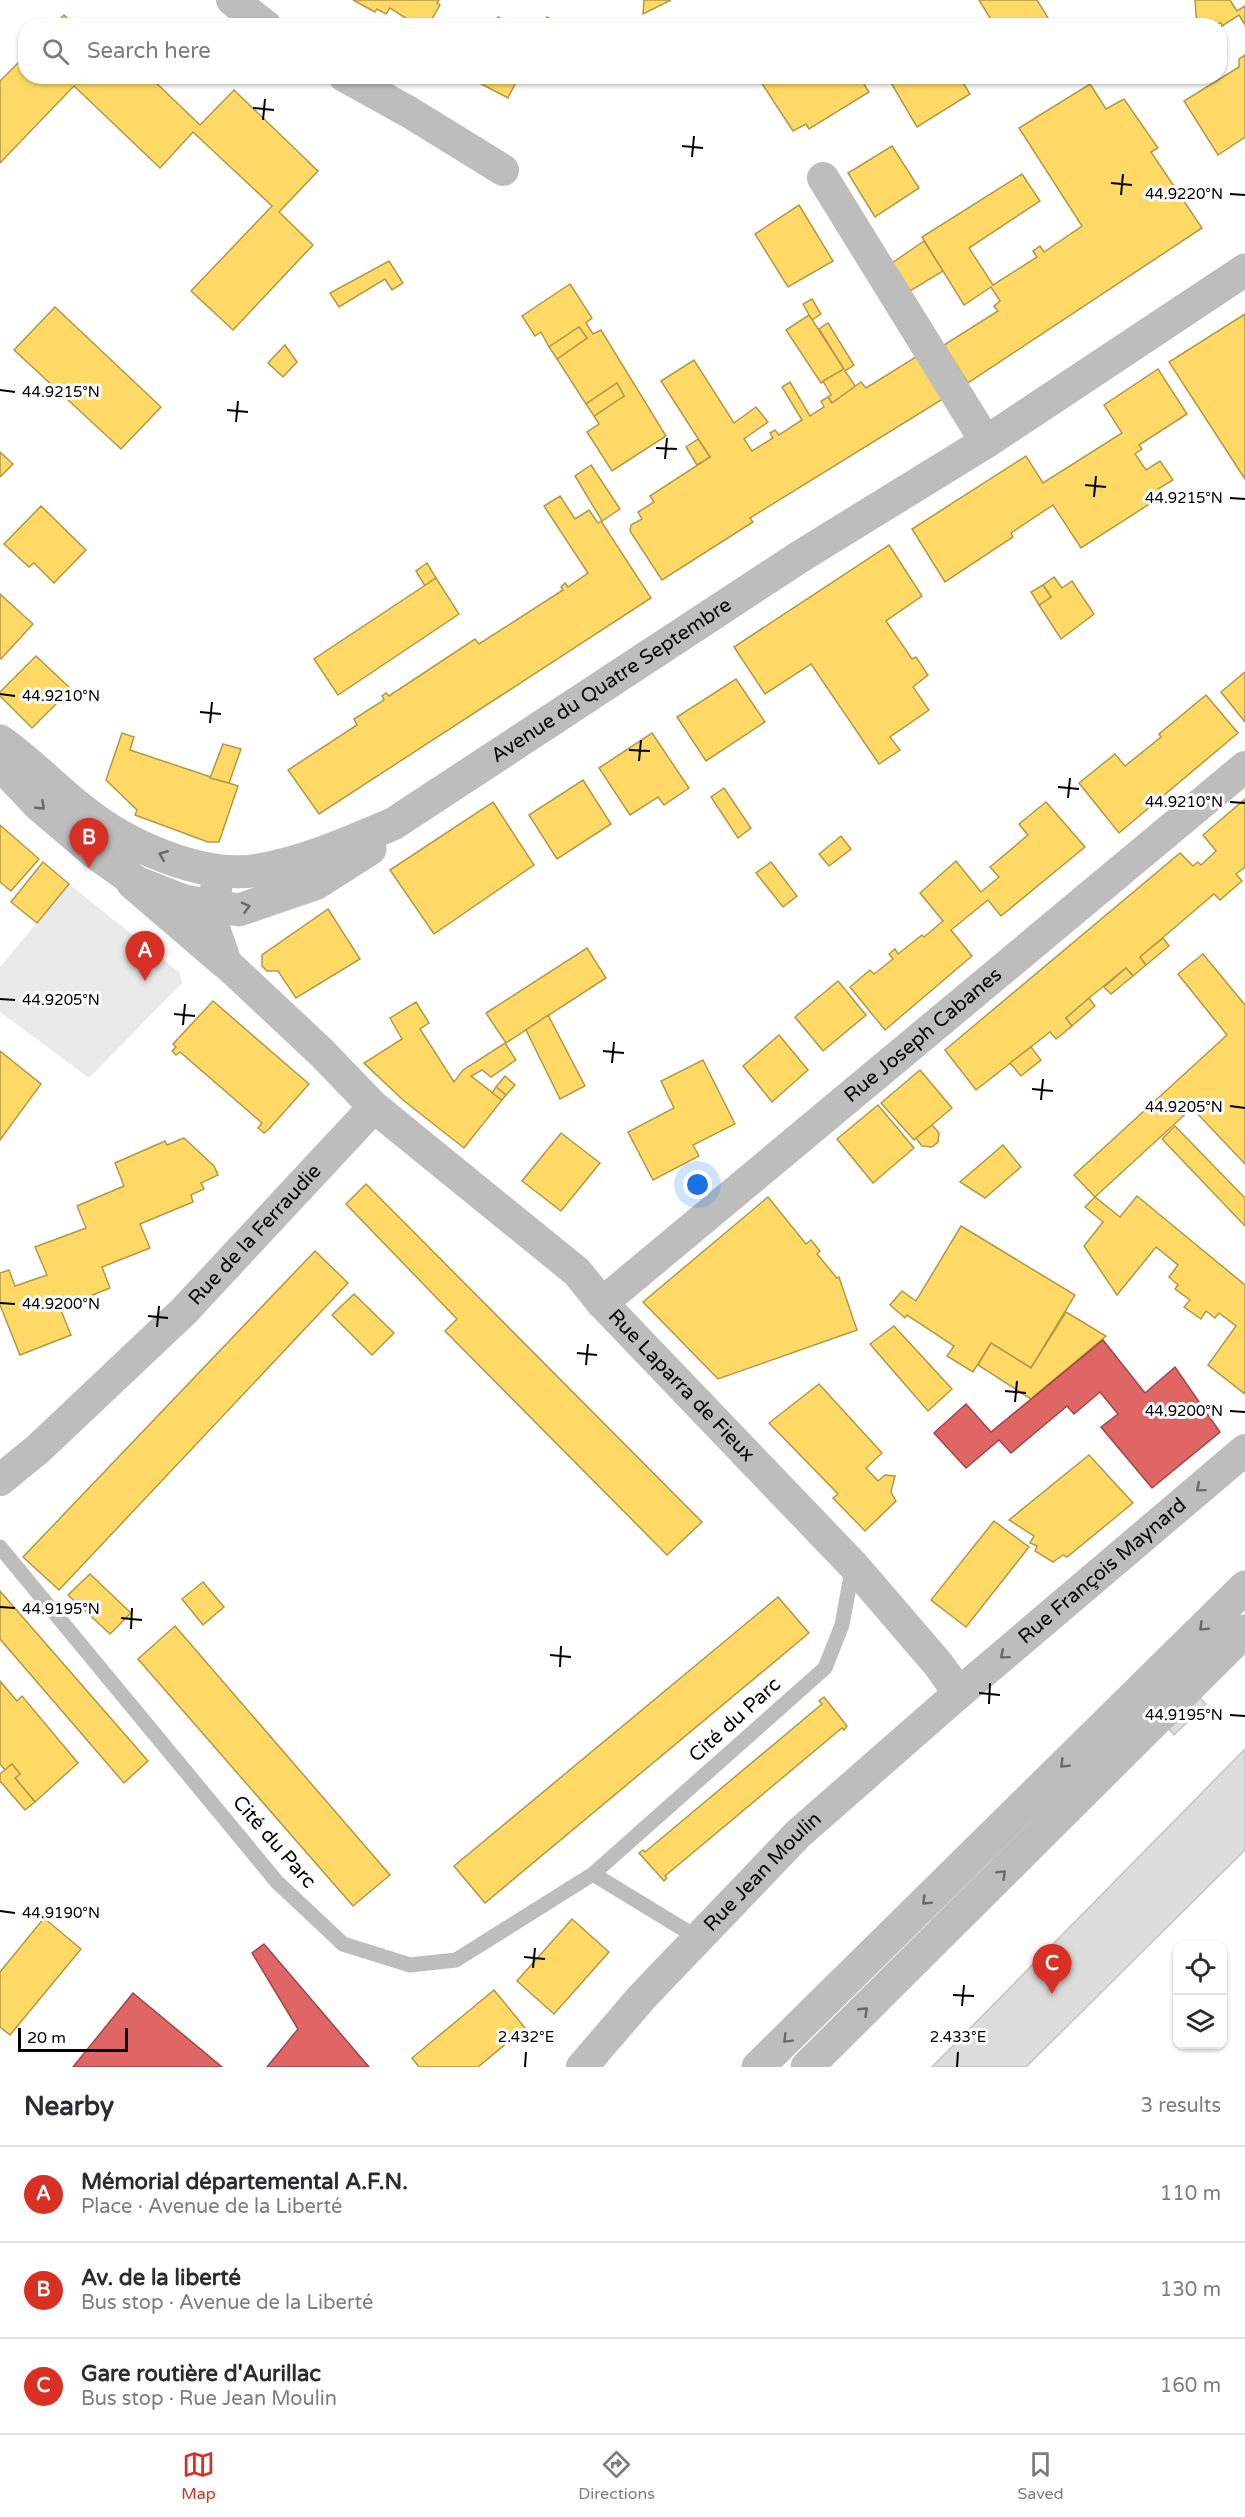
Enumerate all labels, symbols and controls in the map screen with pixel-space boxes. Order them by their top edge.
search box [18,18,1227,84]
icon: search [39,35,72,68]
text: Search here [87,38,211,64]
text: 44.9220°N [1145,185,1223,203]
text: 44.9215°N [22,383,100,401]
text: 44.9215°N [1145,489,1223,507]
street label: Avenue du Quatre Septembre [487,593,736,768]
text: 44.9210°N [22,687,100,705]
text: 44.9210°N [1145,793,1223,811]
one-way arrow [34,799,45,810]
pin: B [70,818,109,868]
one-way arrow [159,850,170,862]
one-way arrow [241,901,251,914]
pin: A [126,932,164,981]
street label: Rue Joseph Cabanes [840,963,1007,1108]
text: 44.9205°N [22,991,100,1009]
text: 44.9205°N [1145,1098,1223,1116]
street label: Rue de la Ferraudie [183,1159,326,1310]
your location [683,1170,712,1199]
text: 44.9200°N [22,1295,100,1313]
street label: Rue Laparra de Fieux [603,1305,760,1467]
text: 44.9200°N [1145,1402,1223,1420]
one-way arrow [1196,1480,1207,1491]
street label: Rue François Maynard [1014,1493,1191,1649]
text: 44.9195°N [22,1600,100,1618]
one-way arrow [1200,1620,1211,1631]
one-way arrow [1000,1648,1011,1659]
street label: Cité du Parc [684,1673,786,1767]
text: 44.9195°N [1145,1706,1223,1724]
one-way arrow [1061,1757,1072,1768]
street label: Cité du Parc [227,1791,321,1893]
street label: Rue Jean Moulin [699,1807,826,1937]
one-way arrow [995,1870,1006,1881]
one-way arrow [922,1894,933,1905]
text: 44.9190°N [22,1904,100,1922]
map controls [1173,1941,1227,2049]
button: locate [1173,1941,1227,1995]
pin: C [1032,1944,1072,1994]
button: layers [1173,1995,1227,2049]
one-way arrow [857,2008,868,2019]
scale bar [18,2025,128,2052]
text: 20 m [27,2028,66,2048]
text: 2.432°E [498,2028,554,2046]
text: 2.433°E [930,2028,986,2046]
one-way arrow [783,2031,794,2042]
text: Nearby [24,2091,114,2122]
text: 3 results [1141,2094,1221,2118]
text: Mémorial départemental A.F.N. [81,2169,408,2195]
text: A [36,2182,51,2206]
text: 110 m [1160,2182,1221,2206]
text: Place · Avenue de la Liberté [81,2195,342,2219]
text: Av. de la liberté [81,2265,241,2291]
text: B [37,2278,50,2302]
text: 130 m [1160,2278,1221,2302]
text: Bus stop · Avenue de la Liberté [81,2291,373,2315]
text: Gare routière d'Aurillac [81,2361,321,2387]
text: C [37,2374,50,2398]
text: 160 m [1160,2374,1221,2398]
text: Bus stop · Rue Jean Moulin [81,2387,337,2411]
tab: Map [181,2448,216,2504]
tab: Directions [578,2448,655,2504]
tab: Saved [1017,2448,1064,2504]

